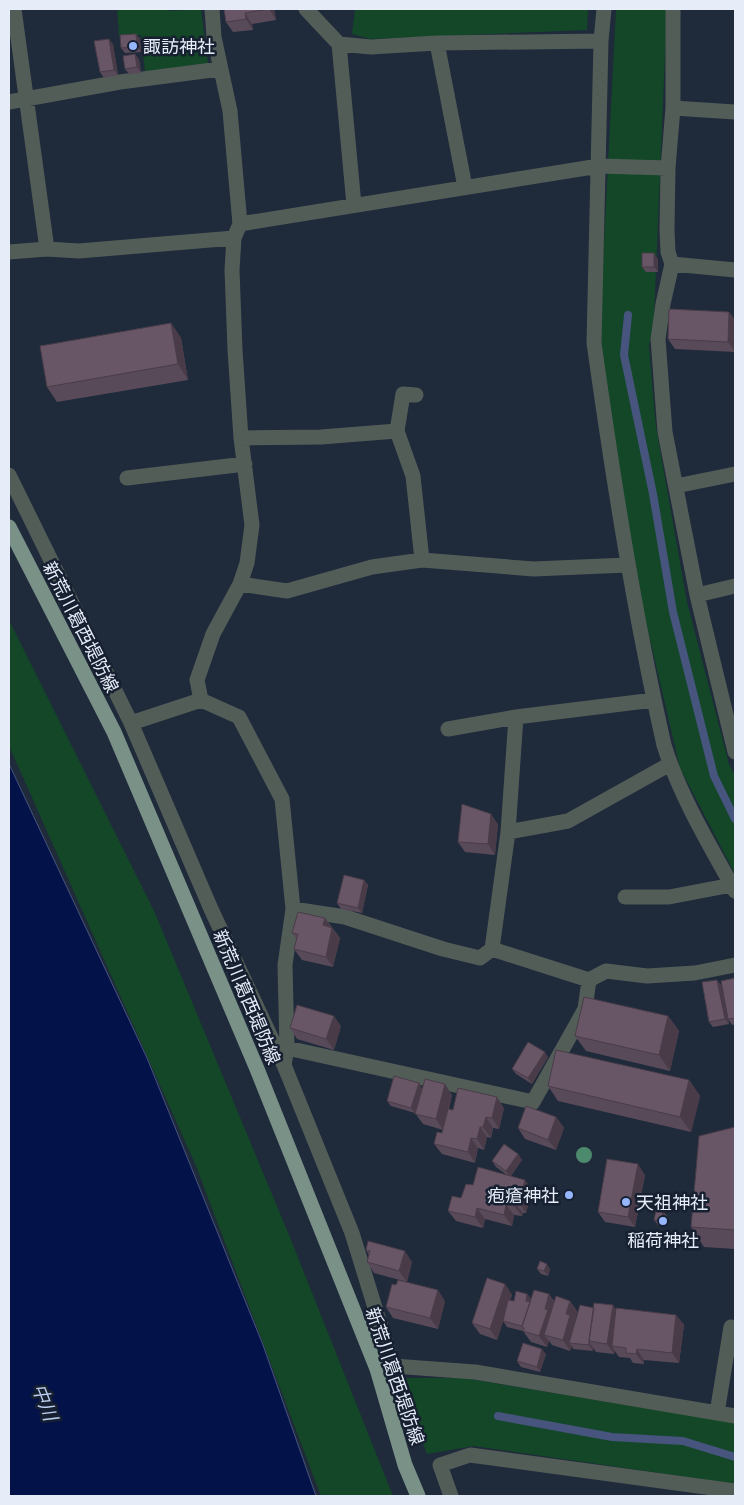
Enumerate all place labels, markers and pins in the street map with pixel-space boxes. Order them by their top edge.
place label: 諏訪神社 [143,36,215,57]
marker: 諏訪神社 [127,40,139,52]
place label: 疱瘡神社 [487,1185,559,1206]
marker: 疱瘡神社 [563,1189,575,1201]
place label: 天祖神社 [636,1192,708,1213]
marker: 天祖神社 [620,1196,632,1208]
marker: 稲荷神社 [657,1215,669,1227]
place label: 稲荷神社 [627,1230,699,1251]

